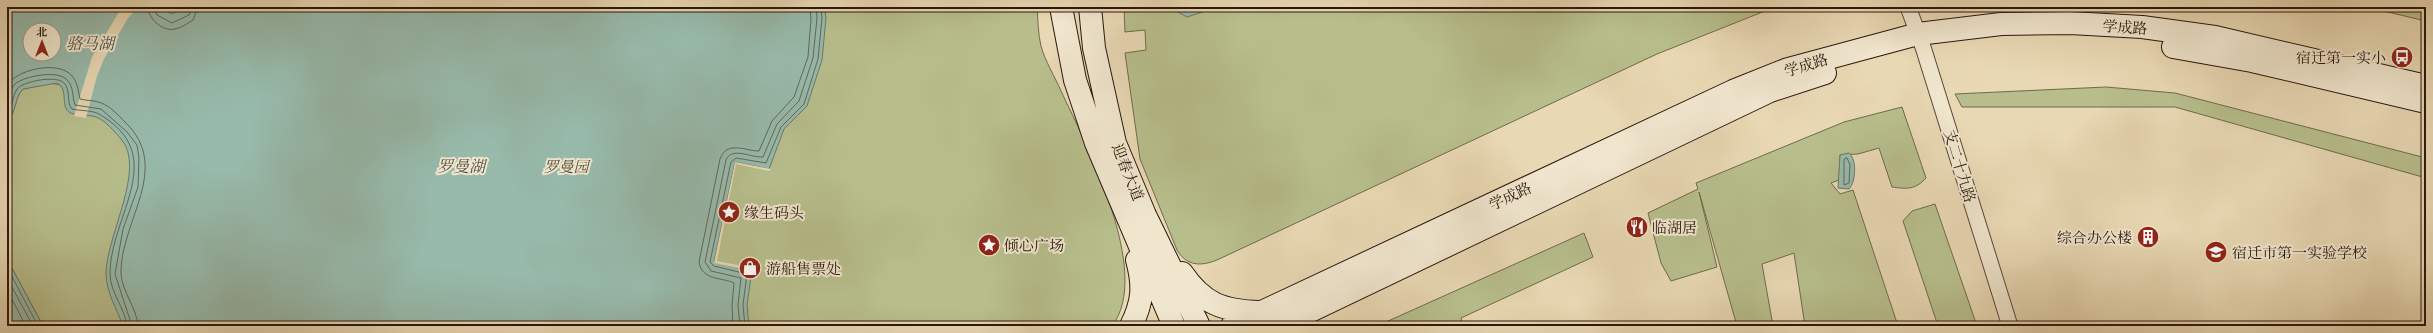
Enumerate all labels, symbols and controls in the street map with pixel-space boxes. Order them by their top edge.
street label: 学成路 [2102,16,2148,38]
north arrow [22,22,62,62]
text: 北 [37,25,48,39]
water label: 骆马湖 [66,33,117,54]
bus stop icon: 宿迁第一实小 [2389,44,2415,70]
place label: 宿迁第一实小 [2296,48,2386,67]
street label: 学成路 [1782,49,1830,81]
street label: 支二十九路 [1940,127,1980,205]
street label: 迎春大道 [1108,141,1148,203]
water label: 罗曼湖 [437,156,488,177]
park label: 罗曼园 [543,157,590,176]
street label: 学成路 [1486,178,1534,214]
place icon: 缘生码头 [716,199,742,225]
place label: 缘生码头 [744,203,804,222]
restaurant icon: 临湖居 [1624,214,1650,240]
place label: 临湖居 [1652,218,1697,237]
building icon: 综合办公楼 [2135,224,2161,250]
place label: 综合办公楼 [2057,228,2132,247]
place icon: 倾心广场 [976,232,1002,258]
place label: 倾心广场 [1004,236,1064,255]
school or university icon: 宿迁市第一实验学校 [2203,239,2229,265]
place label: 宿迁市第一实验学校 [2232,243,2367,262]
shop icon: 游船售票处 [737,255,763,281]
place label: 游船售票处 [766,259,841,278]

